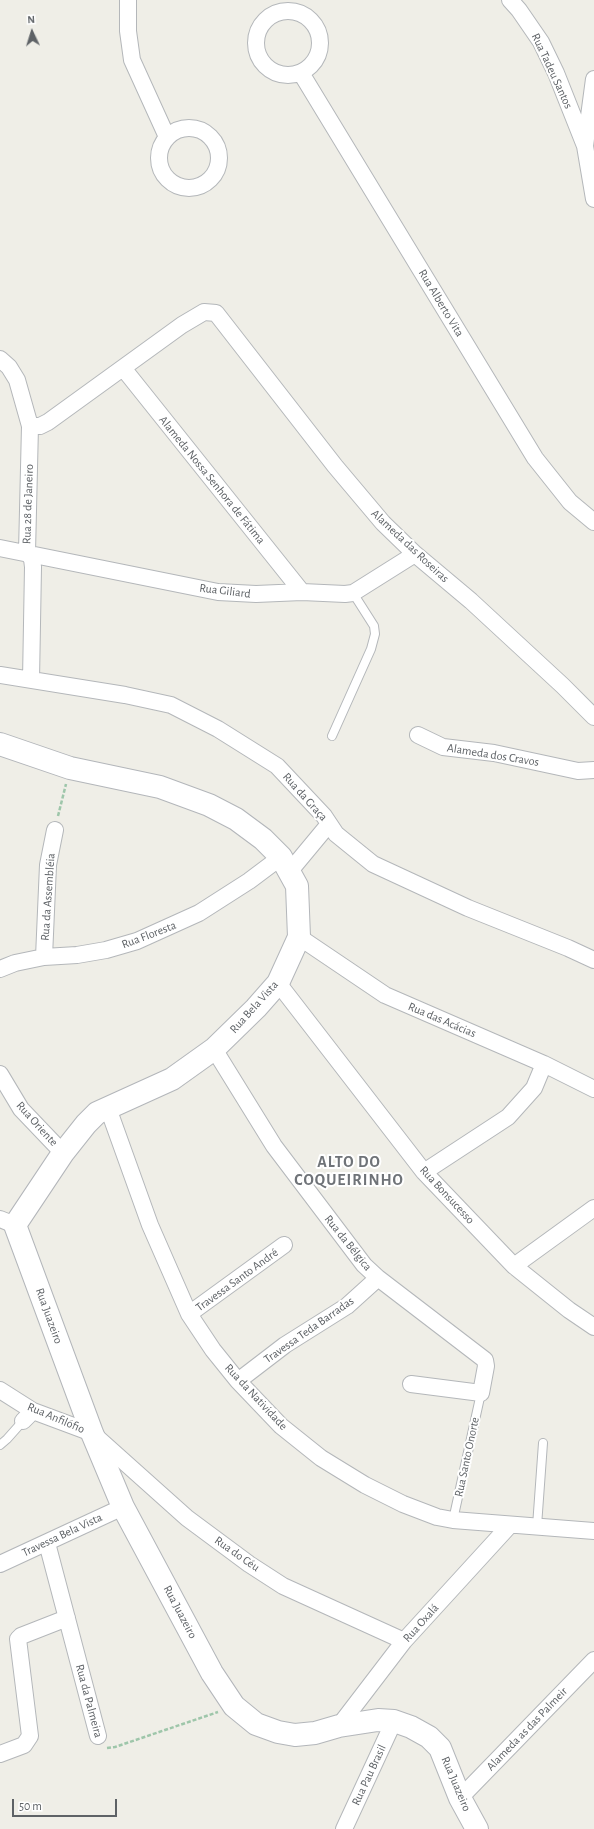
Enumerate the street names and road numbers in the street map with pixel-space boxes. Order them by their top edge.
street label: Rua Tadeu Santos [528,31,576,111]
street label: Rua Alberto Vita [415,267,467,339]
street label: Alameda Nossa Senhora de Fátima [156,413,268,547]
street label: Rua 28 de Janeiro [19,464,37,544]
street label: Alameda das Roseiras [368,506,452,586]
street label: Rua Giliard [199,581,251,601]
street label: Alameda dos Cravos [446,741,540,769]
street label: Rua da Graça [280,770,330,824]
street label: Rua da Assembléia [38,853,58,941]
street label: Rua Floresta [120,918,178,952]
street label: Rua Bela Vista [227,978,281,1036]
street label: Rua das Acácias [406,999,478,1041]
street label: Rua Oriente [13,1099,61,1149]
street label: Rua Bonsucesso [417,1163,477,1227]
street label: Rua da Bélgica [321,1212,375,1274]
street label: Travessa Santo André [193,1245,281,1315]
street label: Rua Juazeiro [32,1286,66,1346]
street label: Travessa Teda Barradas [261,1294,357,1366]
street label: Rua da Natividade [222,1361,290,1433]
street label: Rua Anfilófio [25,1399,87,1437]
street label: Rua Santo Onorte [452,1416,482,1498]
street label: Travessa Bela Vista [20,1510,104,1560]
street label: Rua do Céu [212,1533,262,1575]
street label: Rua Juazeiro [160,1583,200,1641]
street label: Rua Oxalá [400,1601,442,1645]
street label: Rua da Palmeira [72,1663,106,1739]
street label: Alameda as das Palmeir [483,1684,571,1774]
street label: Rua Pau Brasil [349,1742,389,1808]
street label: Rua Juazeiro [438,1754,474,1814]

